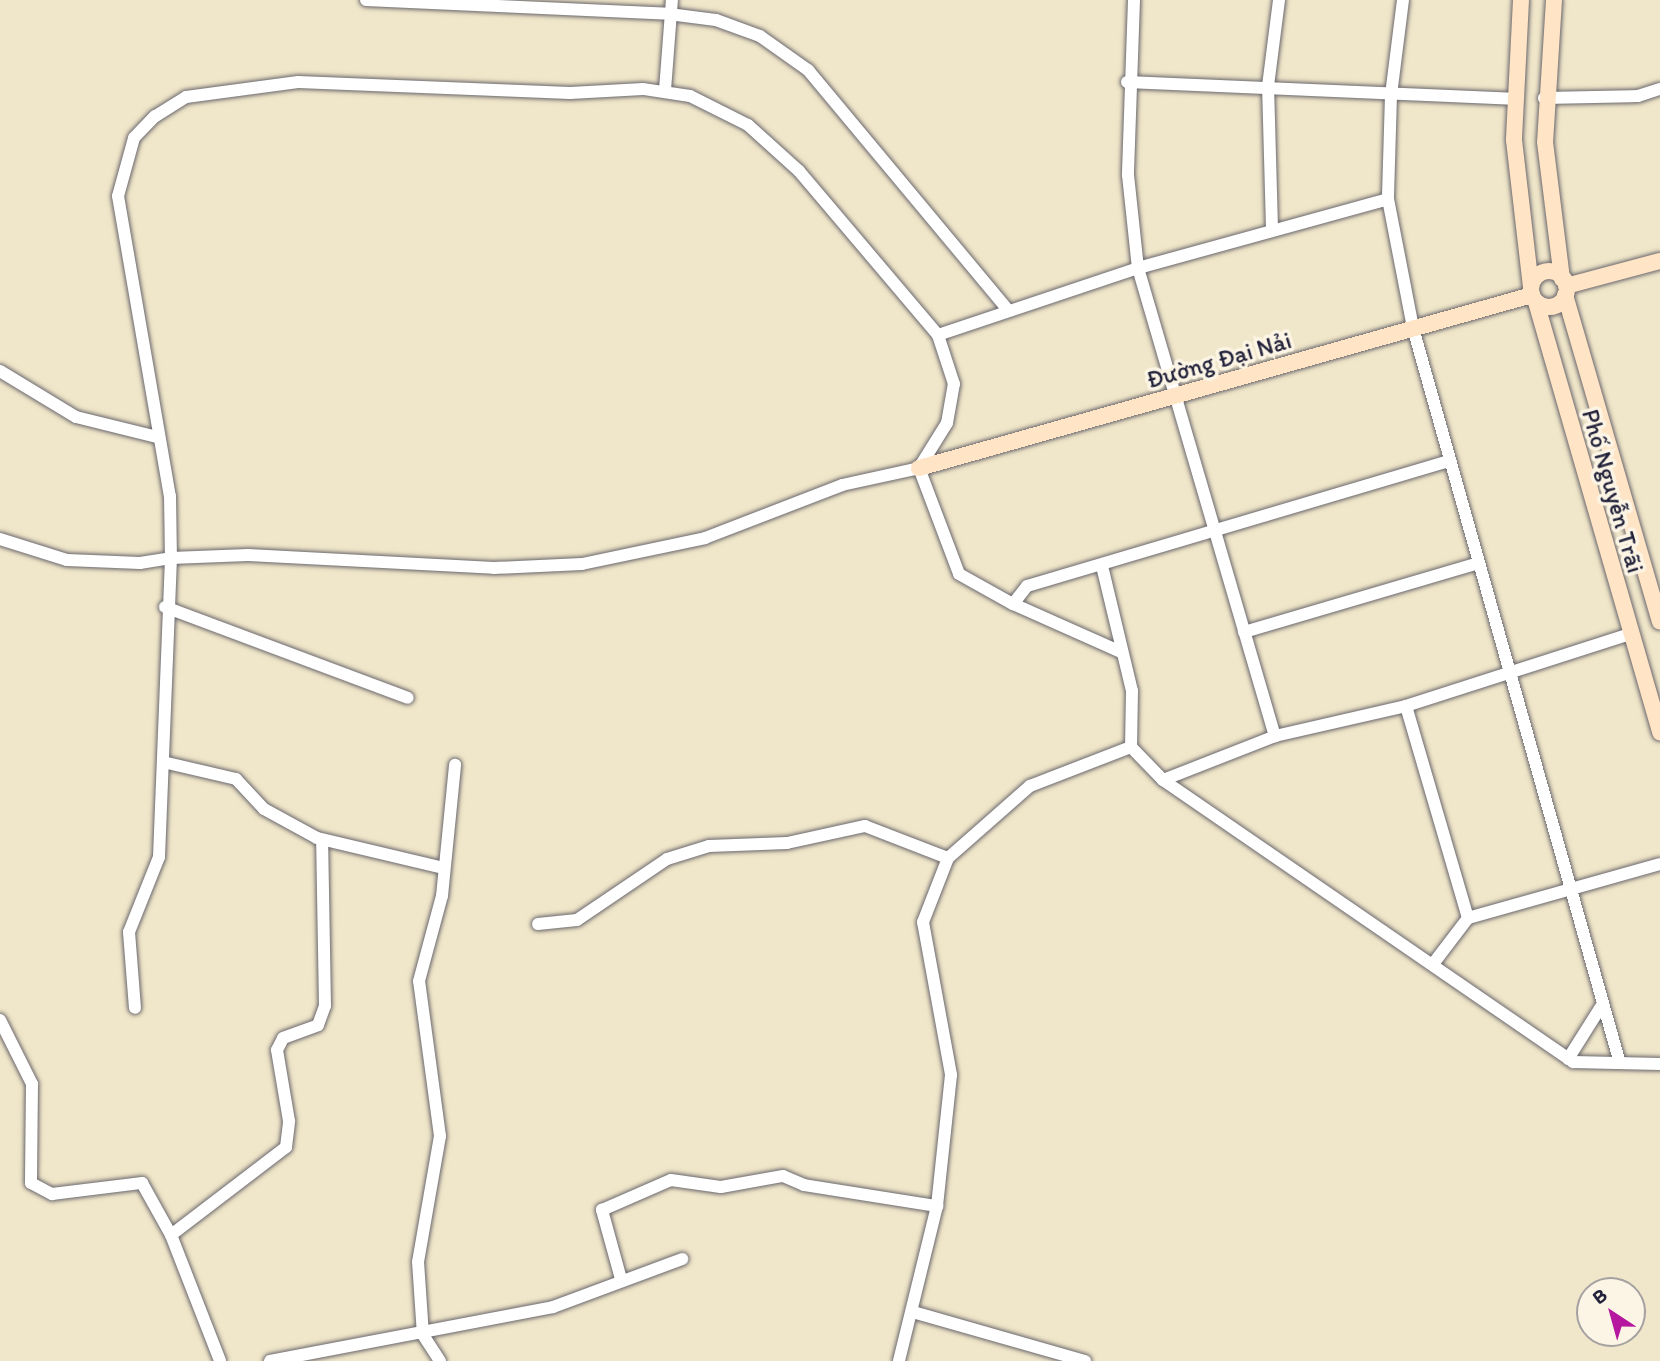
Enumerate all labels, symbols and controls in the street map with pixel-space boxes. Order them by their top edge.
street label: Đường Đại Nải [1143,326,1295,394]
street label: Phố Nguyễn Trãi [1576,406,1650,576]
north arrow [1576,1277,1646,1347]
text: B [1588,1283,1611,1309]

